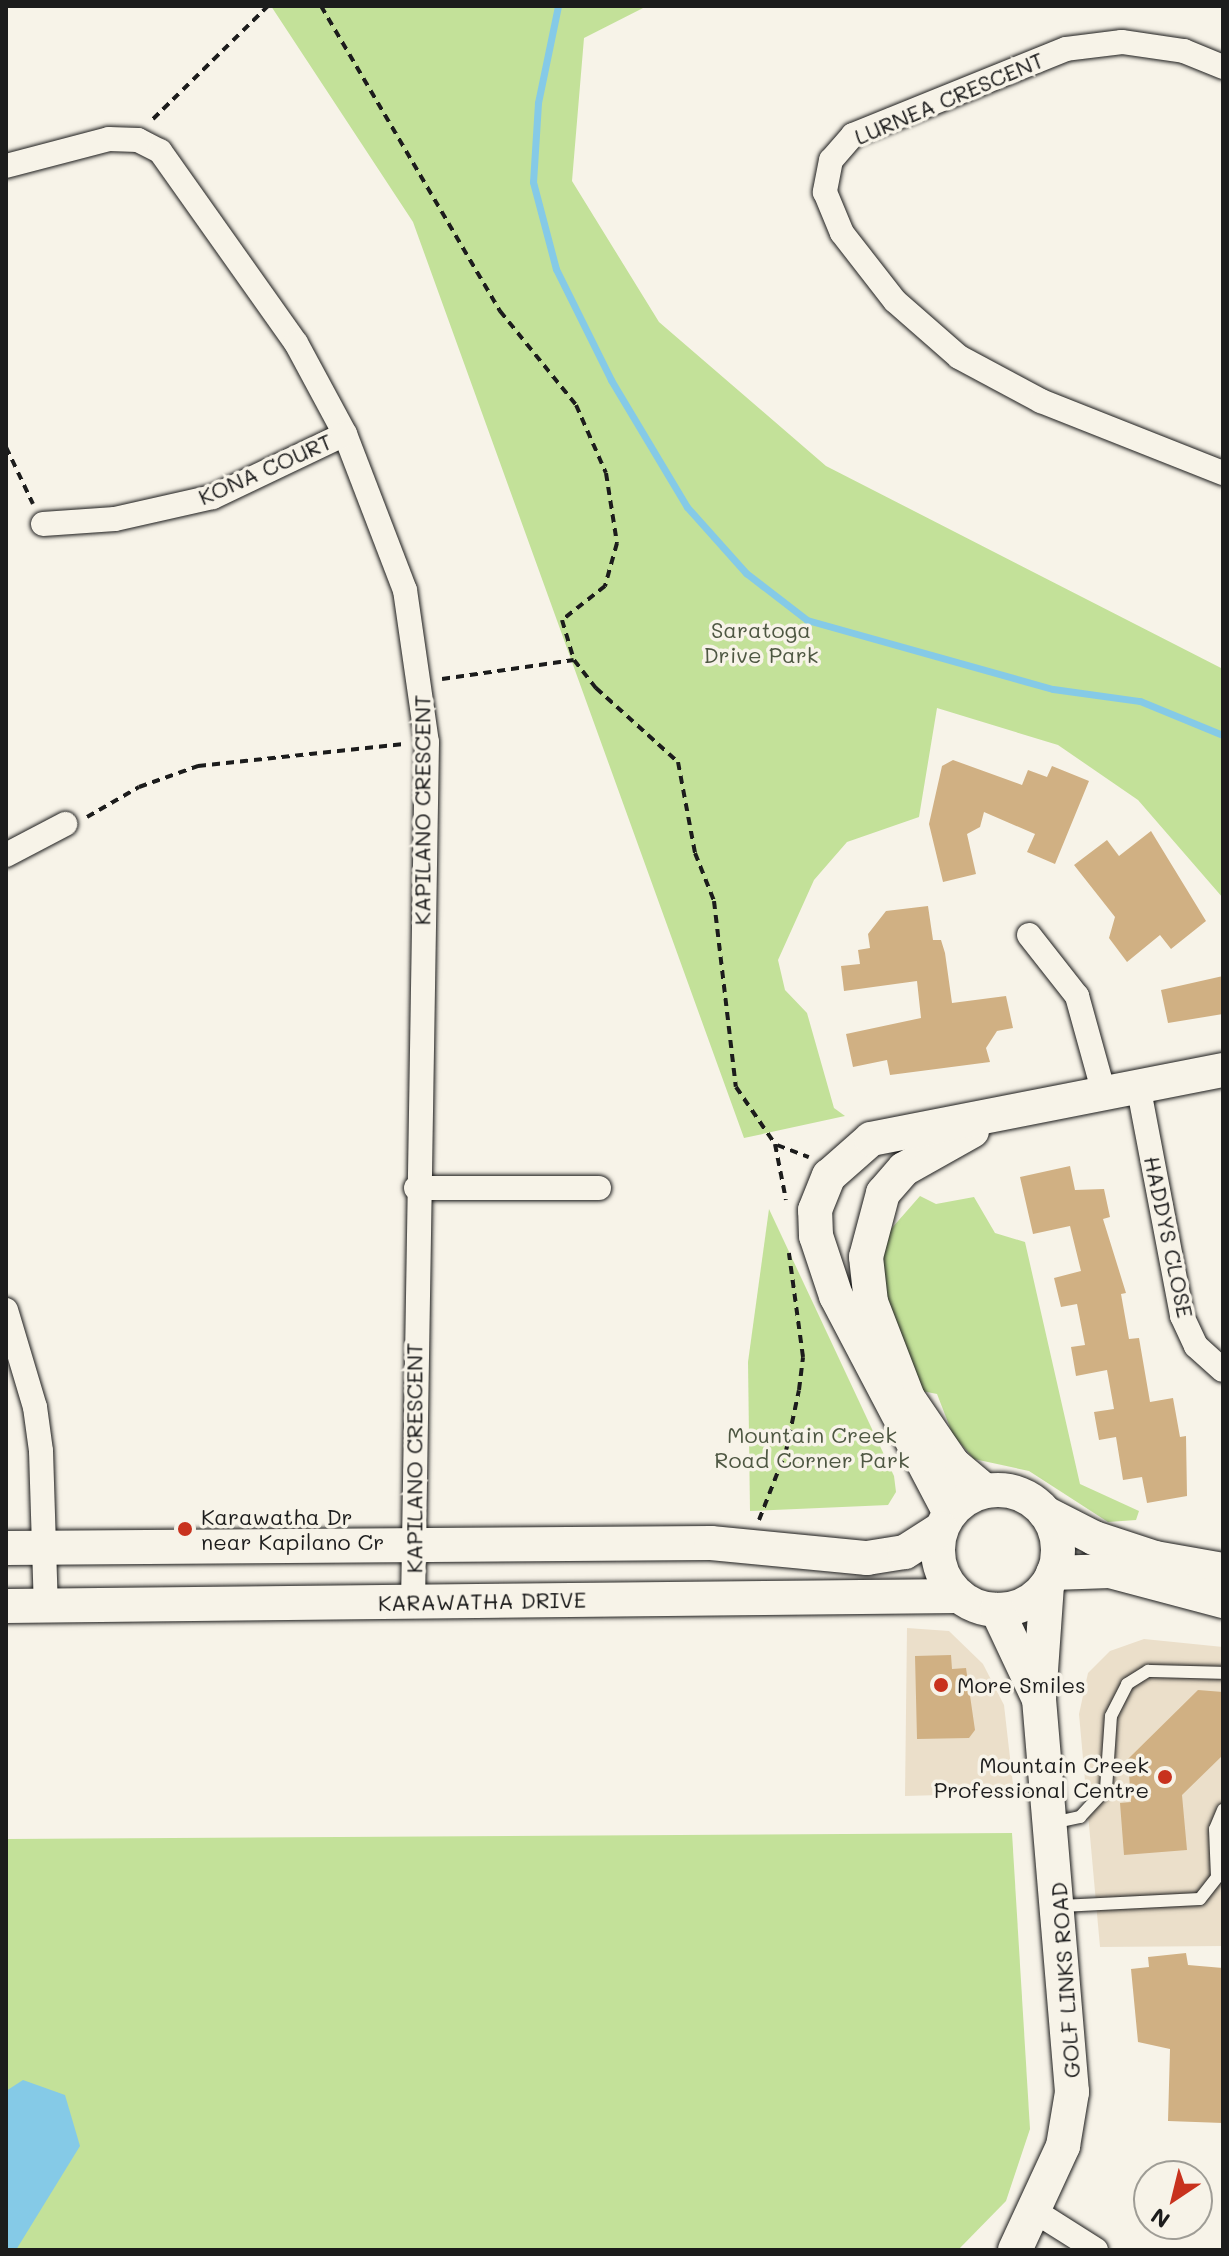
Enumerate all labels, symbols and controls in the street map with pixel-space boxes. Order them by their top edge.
street label: LURNEA CRESCENT [850,46,1048,150]
street label: KONA COURT [194,428,336,510]
park label: Saratoga Drive Park [703,616,819,668]
street label: KAPILANO CRESCENT [409,695,435,925]
street label: HADDYS CLOSE [1139,1154,1199,1320]
street label: KAPILANO CRESCENT [401,1343,427,1573]
park label: Mountain Creek Road Corner Park [714,1421,910,1472]
place label: Karawatha Dr near Kapilano Cr [201,1503,384,1554]
marker: Karawatha Dr near Kapilano Cr [176,1520,194,1538]
street label: KARAWATHA DRIVE [378,1586,586,1616]
place label: More Smiles [957,1672,1086,1698]
marker: More Smiles [932,1676,950,1694]
place label: Mountain Creek Professional Centre [934,1751,1149,1802]
marker: Mountain Creek Professional Centre [1156,1768,1174,1786]
street label: GOLF LINKS ROAD [1045,1881,1085,2079]
north arrow [1133,2160,1213,2240]
text: N [1145,2202,1175,2235]

